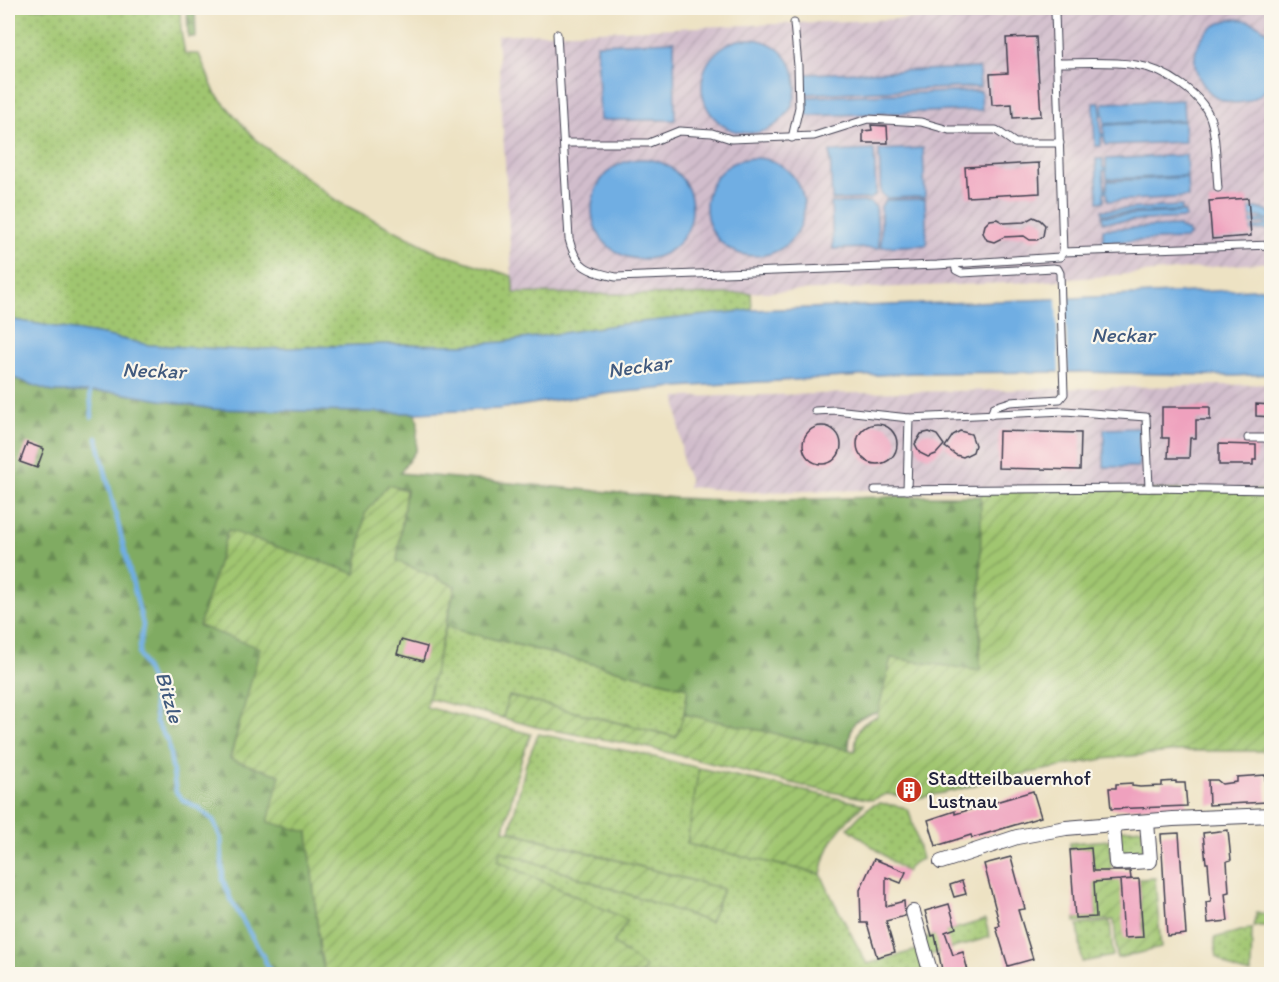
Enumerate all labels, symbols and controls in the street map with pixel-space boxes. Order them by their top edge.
water label: Neckar [1091,322,1157,347]
water label: Neckar [606,349,675,383]
water label: Neckar [122,356,189,384]
water label: Bitzle [151,668,190,727]
place label: Stadtteilbauernhof Lustnau [928,766,1092,813]
building icon: Stadtteilbauernhof Lustnau [894,775,924,805]

